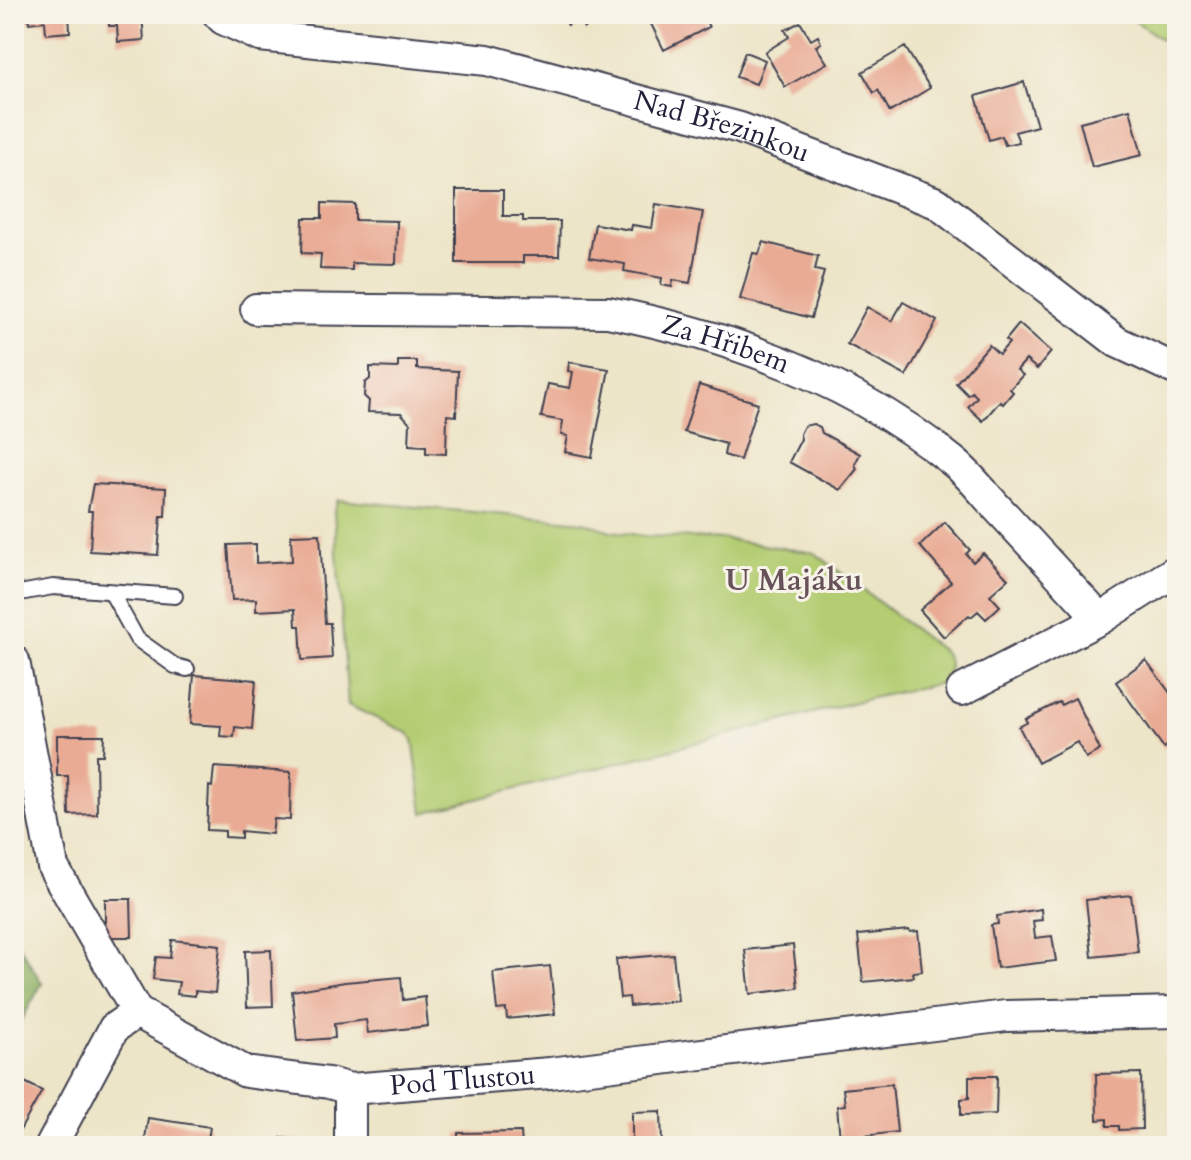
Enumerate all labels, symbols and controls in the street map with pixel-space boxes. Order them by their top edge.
street label: Nad Březinkou [630,81,815,172]
street label: Za Hřibem [658,306,796,383]
district label: U Majáku [725,560,863,601]
street label: Pod Tlustou [388,1055,537,1105]

